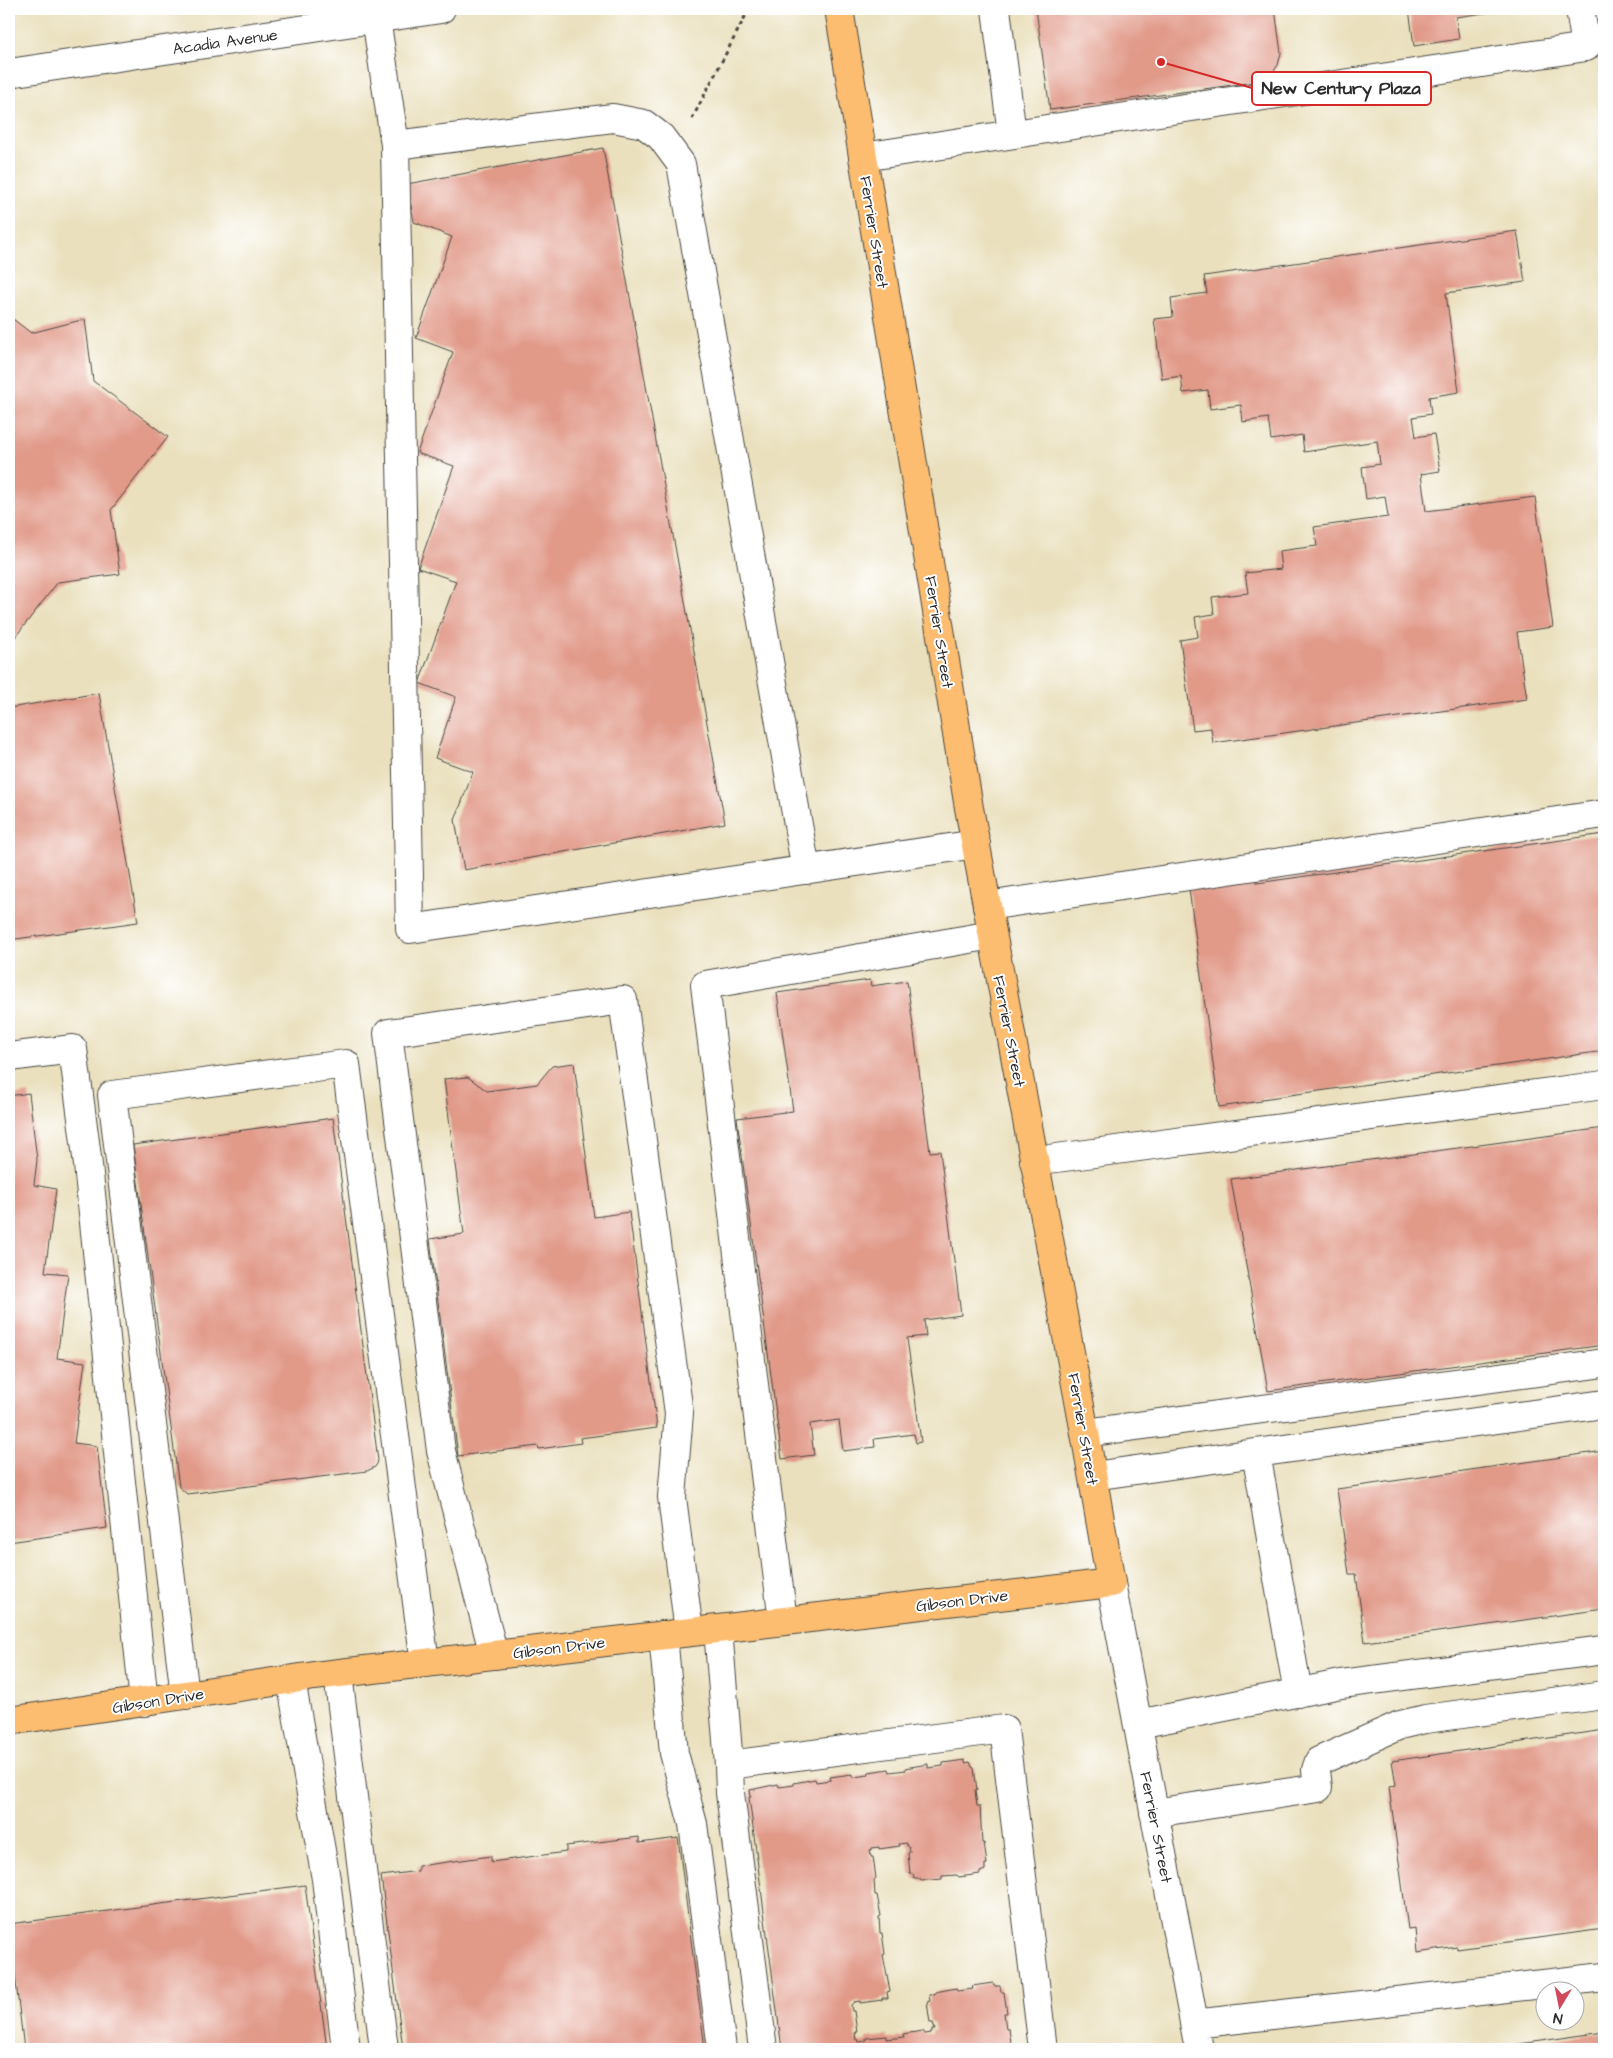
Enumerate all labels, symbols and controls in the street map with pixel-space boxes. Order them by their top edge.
street label: Acadia Avenue [171,24,279,60]
callout: New Century Plaza [1252,72,1431,105]
text: New Century Plaza [1261,76,1421,102]
street label: Ferrier Street [854,175,894,290]
street label: Ferrier Street [919,575,959,690]
street label: Ferrier Street [987,974,1031,1089]
street label: Ferrier Street [1062,1372,1104,1487]
street label: Gibson Drive [915,1584,1010,1618]
street label: Gibson Drive [512,1631,607,1665]
street label: Gibson Drive [111,1683,206,1719]
street label: Ferrier Street [1134,1770,1178,1885]
north arrow [1536,1980,1586,2030]
text: N [1552,2007,1564,2028]

